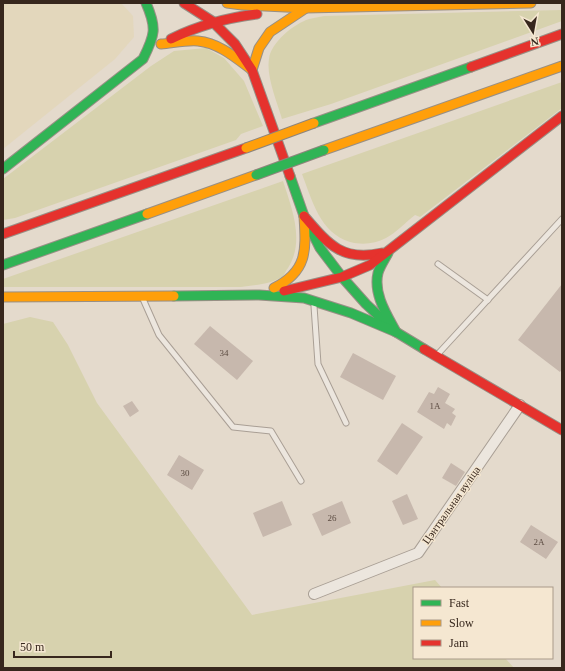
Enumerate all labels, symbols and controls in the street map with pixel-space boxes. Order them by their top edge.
north arrow [513,12,553,52]
text: N [530,35,540,48]
house number: 34 [220,348,229,358]
house number: 1А [430,401,441,411]
street label: Цэнтральная вуліца [420,464,482,546]
house number: 30 [181,468,190,478]
house number: 26 [328,513,337,523]
house number: 2А [534,537,545,547]
legend [413,587,553,659]
text: Fast [449,596,470,610]
text: Slow [449,616,474,630]
scale bar [14,633,111,659]
text: Jam [449,636,469,650]
text: 50 m [20,640,45,654]

